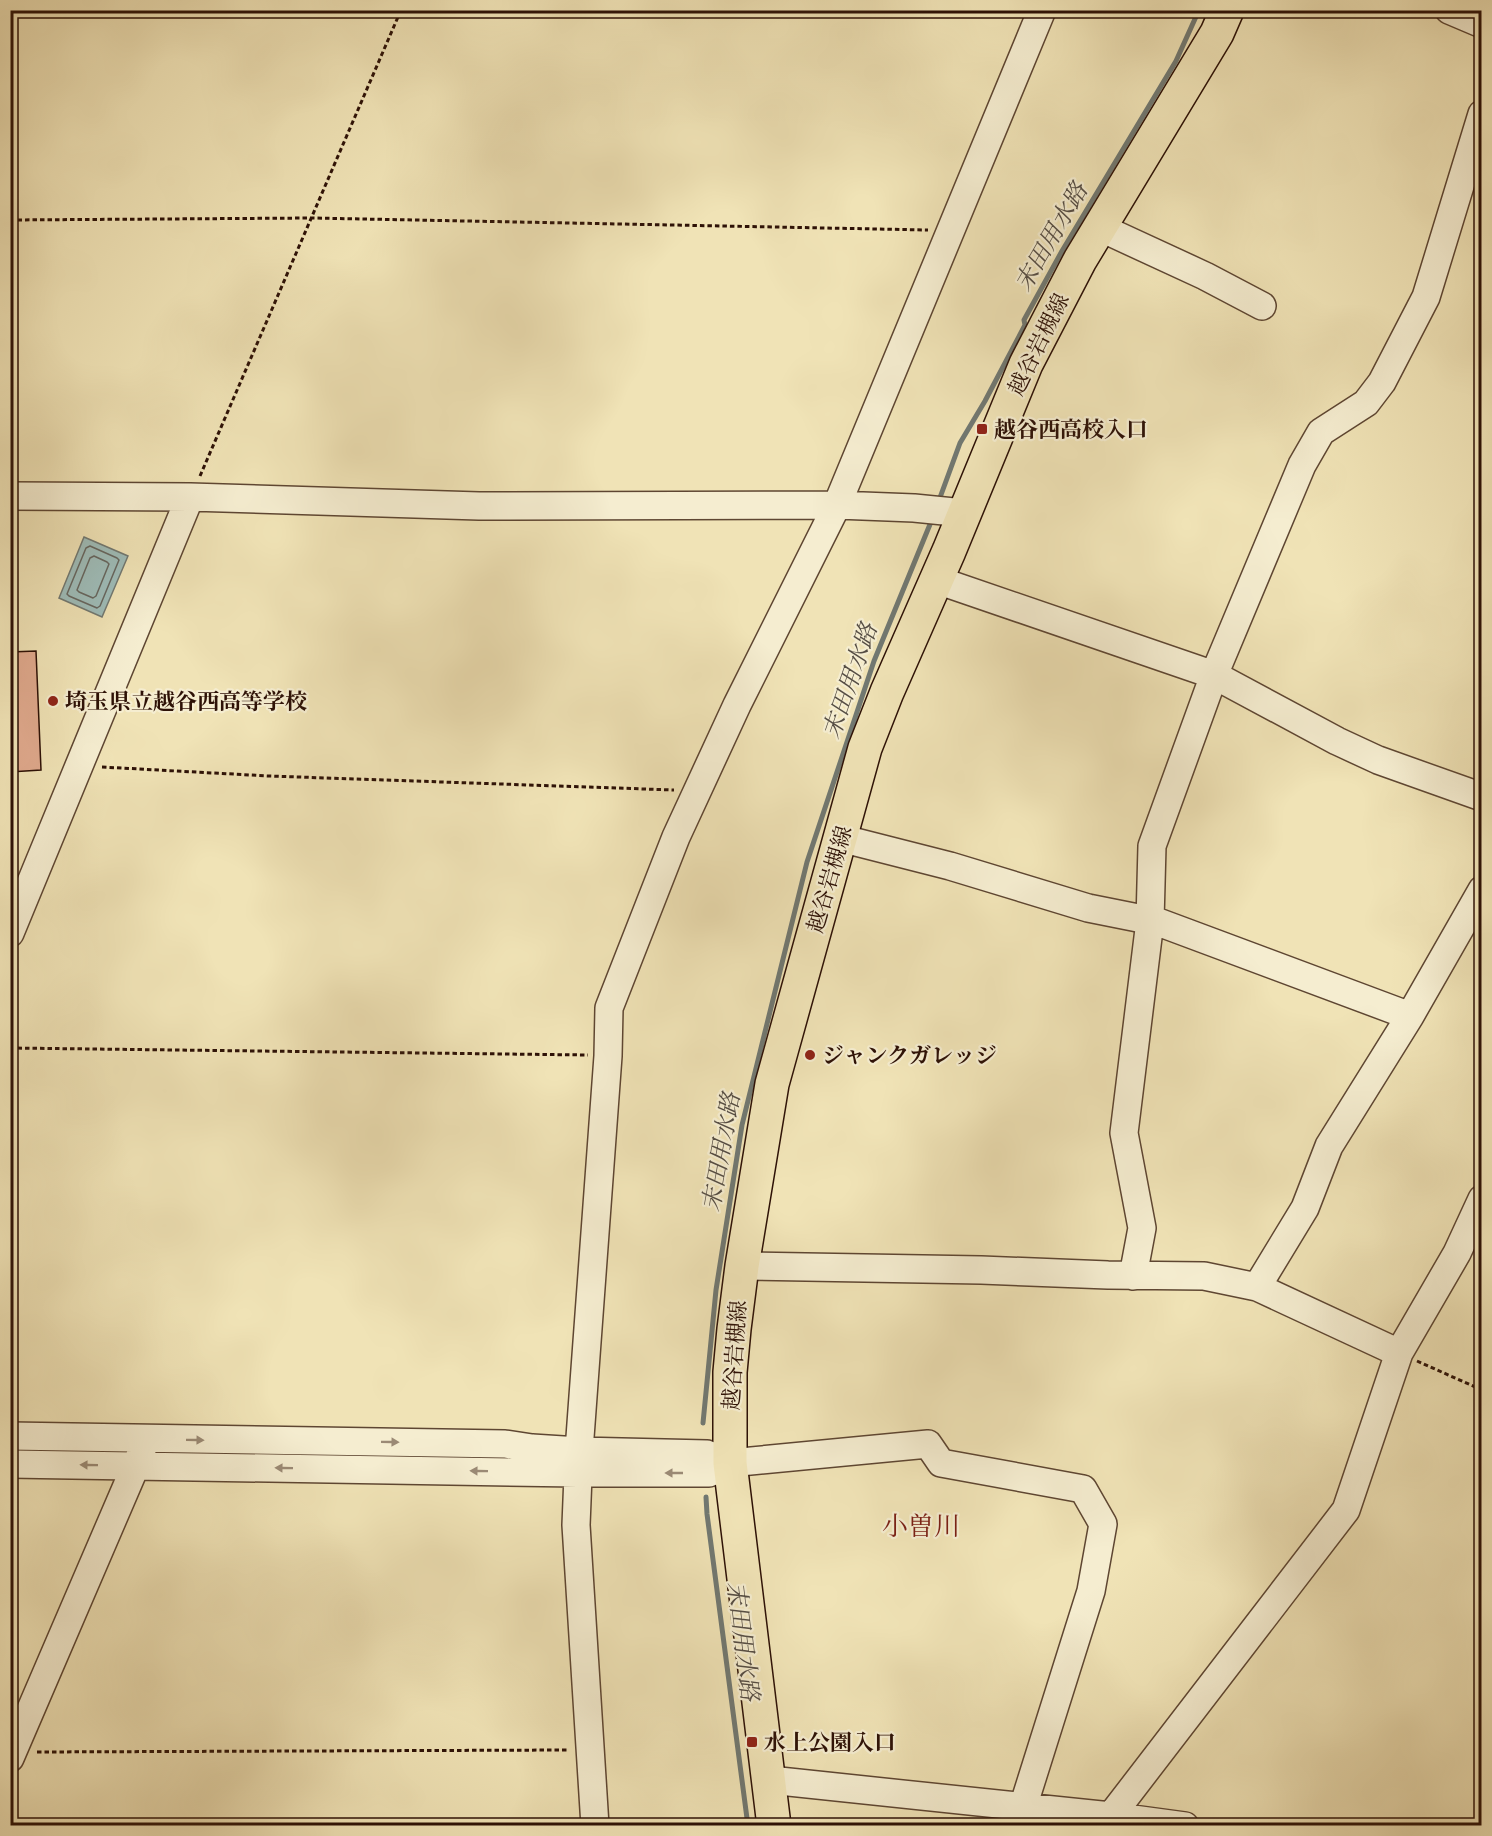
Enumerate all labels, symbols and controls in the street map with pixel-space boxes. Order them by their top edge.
water label: 末田用水路 [1005,174,1097,297]
street label: 越谷岩槻線 [1000,288,1076,400]
place label: 越谷西高校入口 [994,413,1148,445]
marker: 越谷西高校入口 [975,422,989,436]
water label: 末田用水路 [813,617,886,743]
place label: 埼玉県立越谷西高等学校 [65,685,307,717]
marker: 埼玉県立越谷西高等学校 [46,694,60,708]
street label: 越谷岩槻線 [798,822,860,936]
place label: ジャンクガレッジ [822,1039,997,1071]
marker: ジャンクガレッジ [803,1048,817,1062]
water label: 末田用水路 [693,1088,749,1214]
street label: 越谷岩槻線 [714,1299,754,1411]
one-way arrow [185,1435,204,1444]
one-way arrow [380,1437,399,1447]
one-way arrow [79,1460,98,1470]
one-way arrow [274,1463,293,1473]
one-way arrow [469,1466,488,1476]
one-way arrow [664,1468,683,1478]
district label: 小曽川 [882,1506,960,1545]
water label: 末田用水路 [719,1579,768,1705]
place label: 水上公園入口 [764,1726,896,1758]
marker: 水上公園入口 [745,1735,759,1749]

